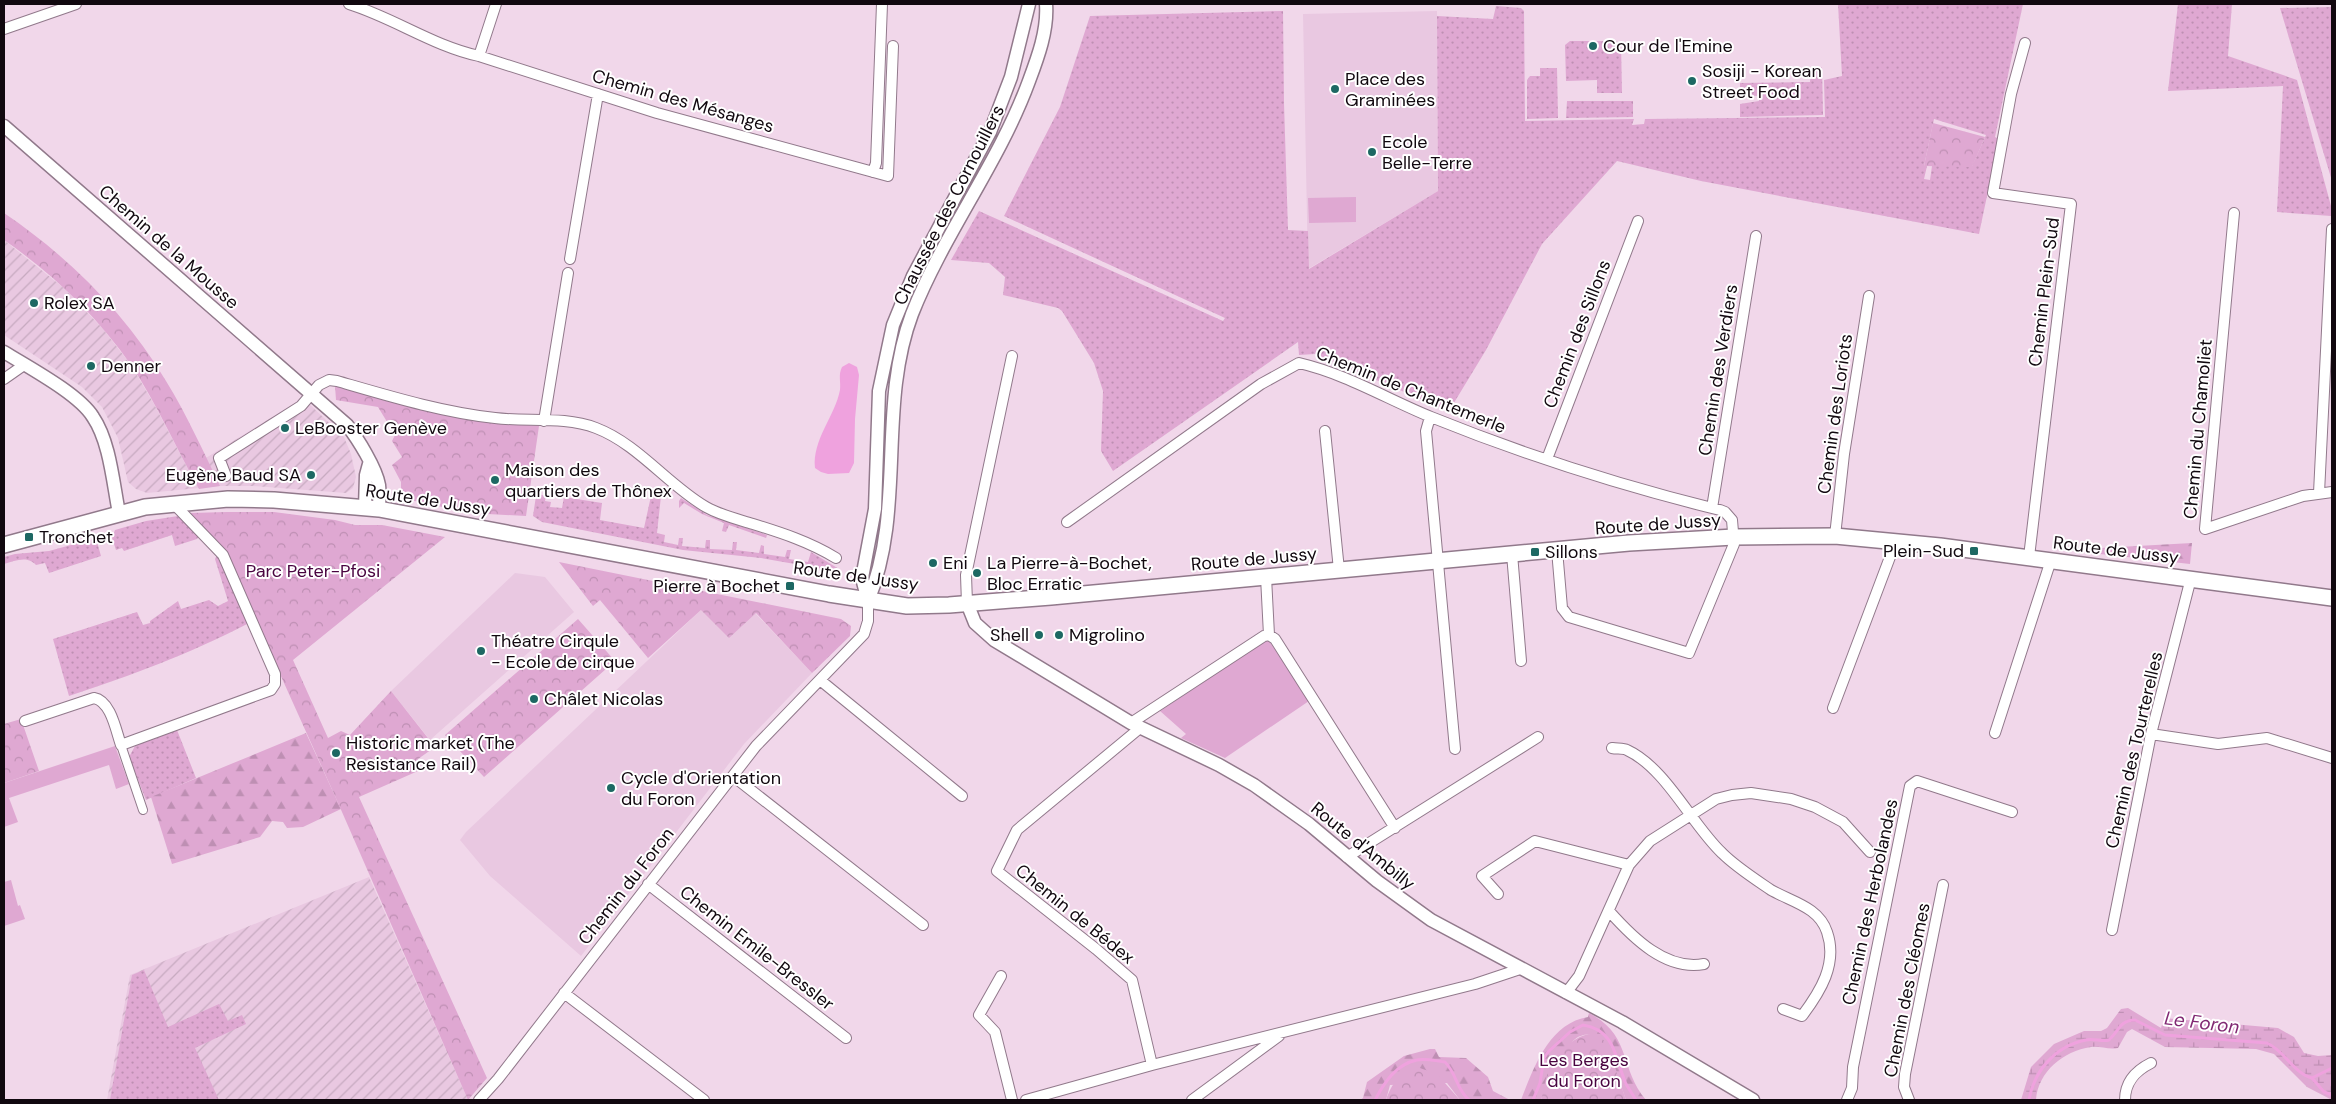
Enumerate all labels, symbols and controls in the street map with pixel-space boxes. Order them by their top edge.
place label: Cour de l'Emine [1603,34,1733,58]
marker: Cour de l'Emine [1587,40,1599,52]
place label: Sosiji - Korean Street Food [1702,59,1822,104]
street label: Chemin des Mésanges [589,64,777,138]
place label: Place des Graminées [1345,67,1435,112]
marker: Sosiji - Korean Street Food [1686,75,1698,87]
marker: Place des Graminées [1329,83,1341,95]
street label: Chaussée des Cornouillers [888,101,1010,309]
place label: Ecole Belle-Terre [1382,130,1472,175]
marker: Ecole Belle-Terre [1366,146,1378,158]
street label: Chemin de la Mousse [94,179,244,315]
street label: Chemin Plein-Sud [2023,216,2065,368]
street label: Chemin des Sillons [1538,256,1616,412]
street label: Chemin des Verdiers [1693,283,1743,457]
place label: Rolex SA [44,291,115,315]
marker: Rolex SA [28,297,40,309]
street label: Chemin des Loriots [1812,332,1858,496]
street label: Chemin du Chamoliet [2178,338,2218,520]
street label: Chemin de Chantemerle [1312,341,1510,439]
place label: Denner [101,354,161,378]
marker: Denner [85,360,97,372]
place label: LeBooster Genève [295,416,447,440]
marker: LeBooster Genève [279,422,291,434]
place label: Maison des quartiers de Thônex [505,458,672,503]
place label: Eugène Baud SA [166,463,301,487]
marker: Eugène Baud SA [305,469,317,481]
marker: Maison des quartiers de Thônex [489,474,501,486]
street label: Route de Jussy [364,478,492,522]
street label: Route de Jussy [1594,508,1722,540]
place label: Tronchet [39,525,113,549]
street label: Route de Jussy [2052,530,2180,570]
marker: Tronchet [23,531,35,543]
place label: Plein-Sud [1883,539,1964,563]
place label: Sillons [1545,540,1598,564]
street label: Route de Jussy [1190,542,1318,576]
marker: Plein-Sud [1968,545,1980,557]
marker: Sillons [1529,546,1541,558]
place label: Eni [943,551,968,575]
place label: La Pierre-à-Bochet, Bloc Erratic [987,551,1152,596]
street label: Route de Jussy [792,555,920,597]
marker: Eni [927,557,939,569]
park label: Parc Peter-Pfosi [246,559,380,583]
marker: La Pierre-à-Bochet, Bloc Erratic [971,567,983,579]
place label: Pierre à Bochet [653,574,780,598]
marker: Pierre à Bochet [784,580,796,592]
place label: Shell [990,623,1029,647]
place label: Migrolino [1069,623,1145,647]
place label: Théatre Cirqule - Ecole de cirque [491,629,635,674]
marker: Shell [1033,629,1045,641]
marker: Migrolino [1053,629,1065,641]
marker: Théatre Cirqule - Ecole de cirque [475,645,487,657]
street label: Chemin des Tourterelles [2100,649,2168,851]
place label: Châlet Nicolas [544,687,663,711]
marker: Châlet Nicolas [528,693,540,705]
place label: Historic market (The Resistance Rail) [346,731,515,776]
marker: Historic market (The Resistance Rail) [330,747,342,759]
place label: Cycle d'Orientation du Foron [621,766,781,811]
marker: Cycle d'Orientation du Foron [605,782,617,794]
street label: Route d'Ambilly [1306,797,1420,895]
street label: Chemin des Herbolandes [1836,797,1904,1007]
street label: Chemin du Foron [573,822,679,950]
street label: Chemin de Bédex [1011,859,1139,969]
street label: Chemin Emile-Bressler [675,880,839,1016]
street label: Chemin des Cléomes [1878,901,1936,1079]
water label: Le Foron [2163,1005,2241,1040]
park label: Les Berges du Foron [1539,1048,1629,1093]

